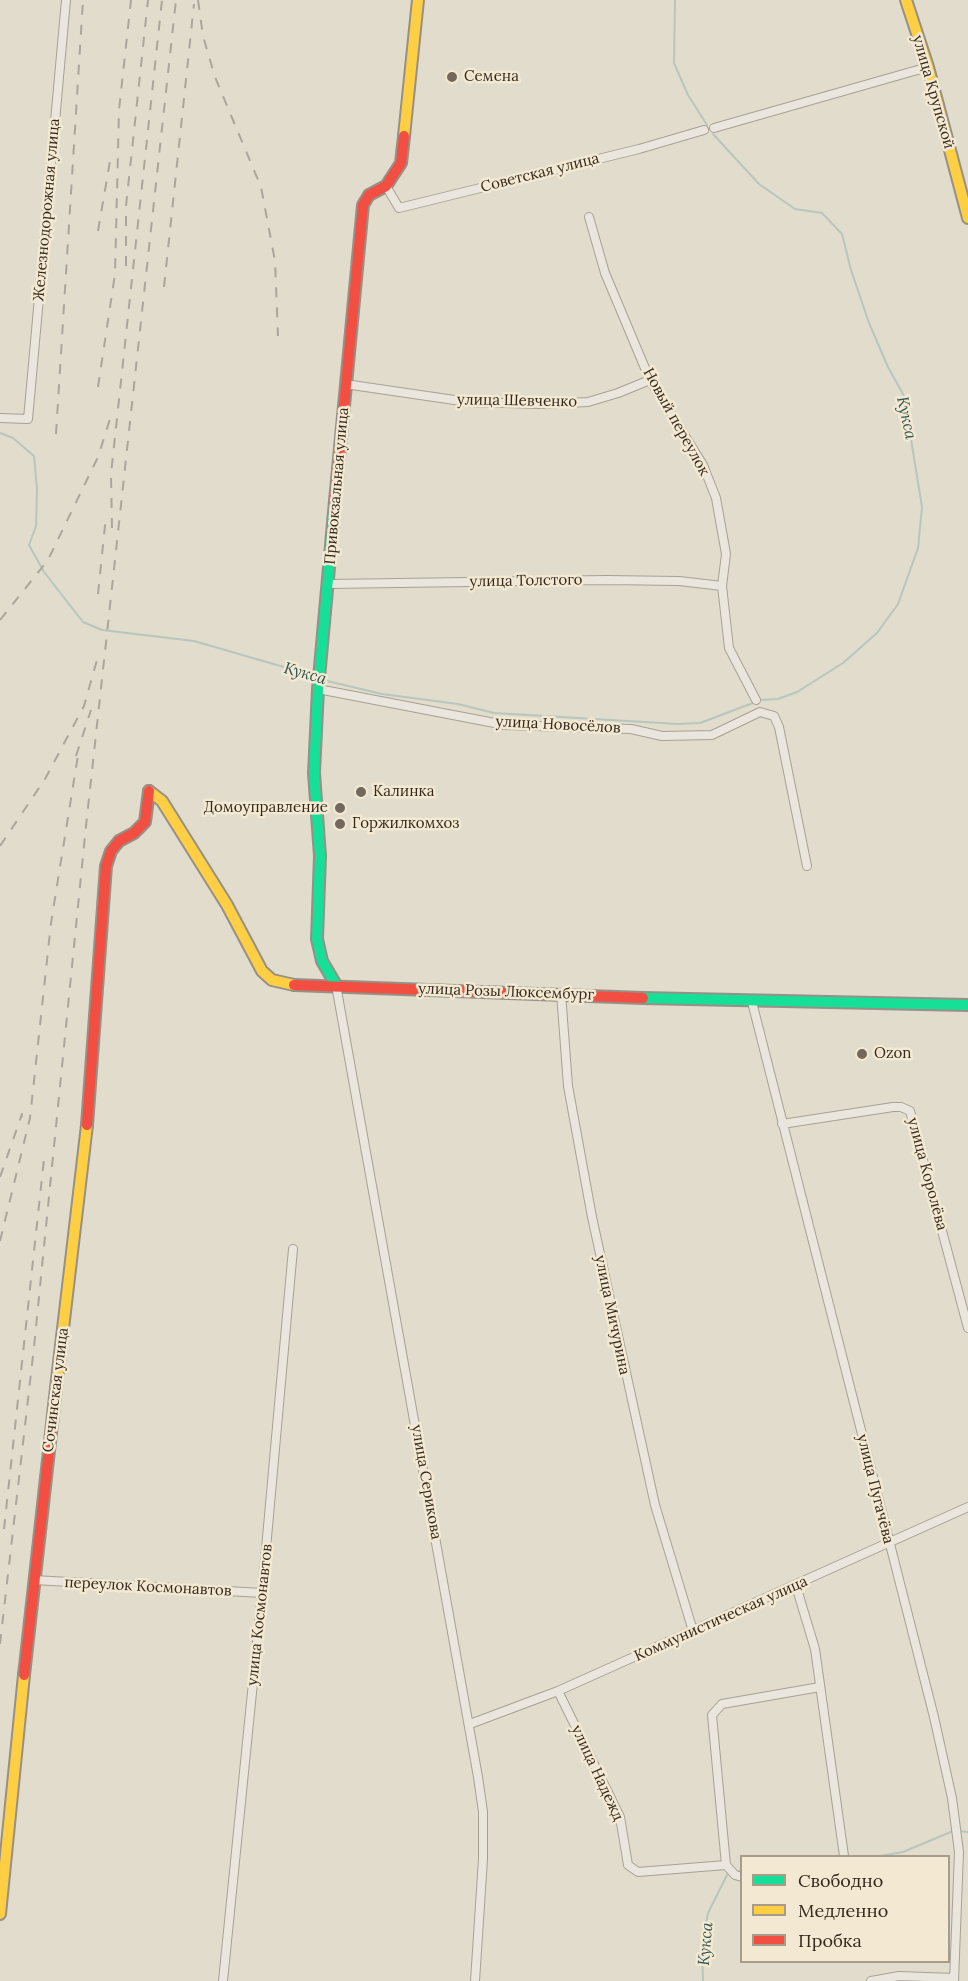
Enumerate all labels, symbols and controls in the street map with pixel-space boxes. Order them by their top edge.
street label: улица Крупской [908,33,958,151]
place label: Семена [464,68,519,86]
marker: Семена [445,70,459,84]
street label: Железнодорожная улица [30,118,64,302]
street label: Советская улица [479,150,601,196]
street label: Новый переулок [639,365,713,479]
street label: улица Шевченко [457,391,577,411]
water label: Кукса [892,395,920,441]
street label: Привокзальная улица [321,407,353,565]
street label: улица Толстого [469,571,583,591]
water label: Кукса [282,659,328,689]
street label: улица Новосёлов [495,713,621,737]
place label: Калинка [373,783,434,801]
marker: Калинка [354,785,368,799]
place label: Домоуправление [204,799,328,817]
marker: Домоуправление [333,801,347,815]
place label: Горжилкомхоз [352,815,459,833]
marker: Горжилкомхоз [333,817,347,831]
street label: улица Розы Люксембург [418,980,594,1004]
place label: Ozon [874,1045,911,1063]
marker: Ozon [855,1047,869,1061]
street label: улица Королёва [903,1116,951,1232]
street label: улица Мичурина [591,1254,633,1376]
street label: Сочинская улица [39,1327,73,1453]
street label: улица Серикова [407,1423,445,1541]
street label: улица Пугачёва [853,1432,897,1546]
street label: улица Космонавтов [244,1543,276,1687]
street label: Коммунистическая улица [632,1573,810,1665]
street label: переулок Космонавтов [64,1574,232,1600]
street label: улица Надежд [567,1722,627,1824]
legend [740,1855,950,1963]
text: Свободно [798,1869,883,1892]
text: Медленно [798,1899,888,1922]
water label: Кукса [695,1922,717,1966]
text: Пробка [798,1929,862,1952]

